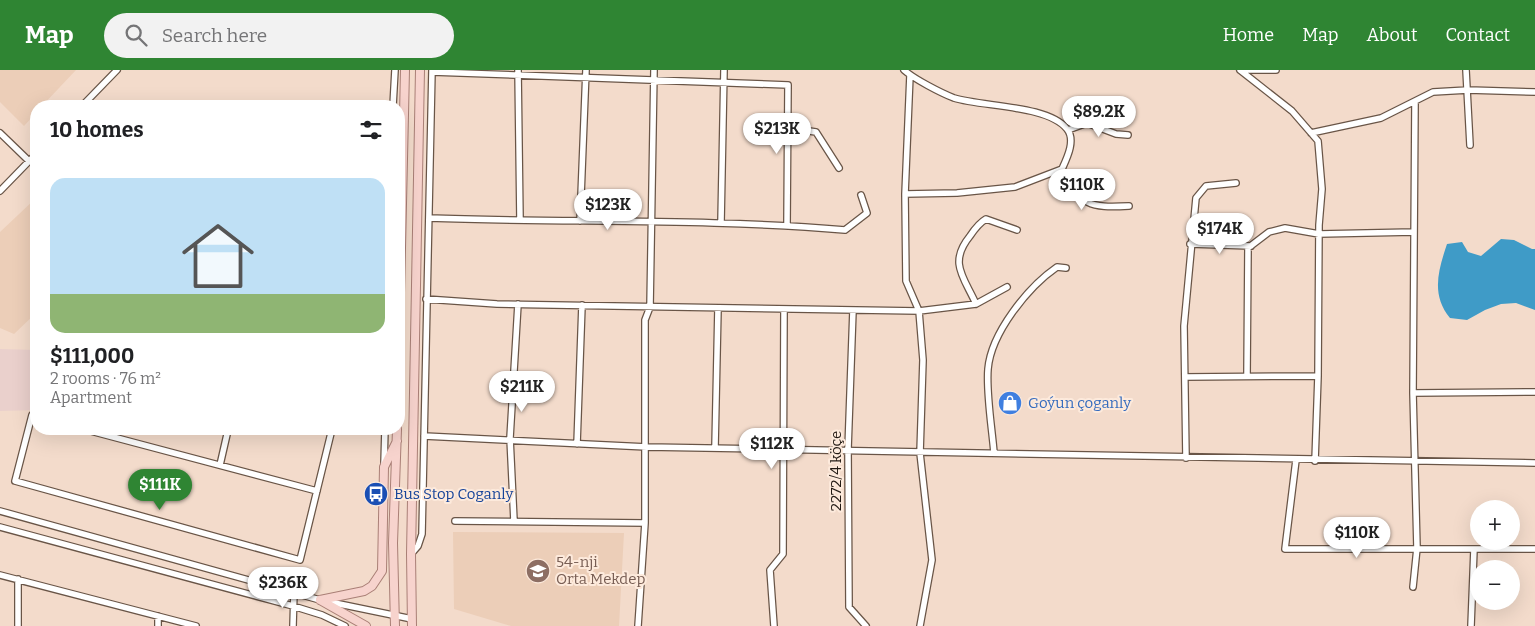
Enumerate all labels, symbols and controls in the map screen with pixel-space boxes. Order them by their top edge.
search box [104,13,454,58]
text: Map [25,21,74,49]
icon: search [122,21,150,49]
text: Search here [162,24,267,47]
text: Home [1223,24,1274,46]
text: Map [1302,24,1338,46]
text: About [1366,24,1417,46]
text: Contact [1445,24,1510,46]
pin: $89.2K [1058,96,1140,138]
text: $89.2K [1073,102,1125,121]
pin: $213K [742,112,812,155]
icon: filters [357,116,385,144]
text: 10 homes [50,117,144,143]
text: $213K [754,119,800,138]
pin: $110K [1047,168,1117,211]
text: $110K [1059,175,1105,194]
pin: $123K [573,189,643,231]
text: $123K [585,195,631,214]
icon: home [173,211,263,301]
pin: $174K [1185,212,1255,255]
text: $174K [1197,219,1243,238]
text: $111,000 [50,343,134,369]
text: 2 rooms · 76 m² [50,369,161,388]
pin: $211K [487,370,557,413]
text: $211K [500,377,544,396]
text: Apartment [50,388,132,407]
shop icon: Goýun çoganly [997,390,1023,416]
place label: Goýun çoganly [1028,394,1131,412]
pin: $112K [737,428,807,470]
street label: 2272/4 köçe [827,431,845,511]
text: $112K [750,434,794,453]
pin: $111K [125,468,195,511]
text: $111K [139,475,181,494]
bus stop icon: Bus Stop Coganly [363,481,389,507]
place label: Bus Stop Coganly [394,485,513,503]
map controls [1470,500,1520,610]
button: + [1470,500,1520,550]
pin: $110K [1322,516,1392,559]
text: $110K [1334,523,1380,542]
place label: 54-nji Orta Mekdep [556,553,645,588]
school or university icon: 54-nji Orta Mekdep [525,558,551,584]
button: − [1470,560,1520,610]
pin: $236K [248,566,318,609]
text: $236K [259,573,307,592]

